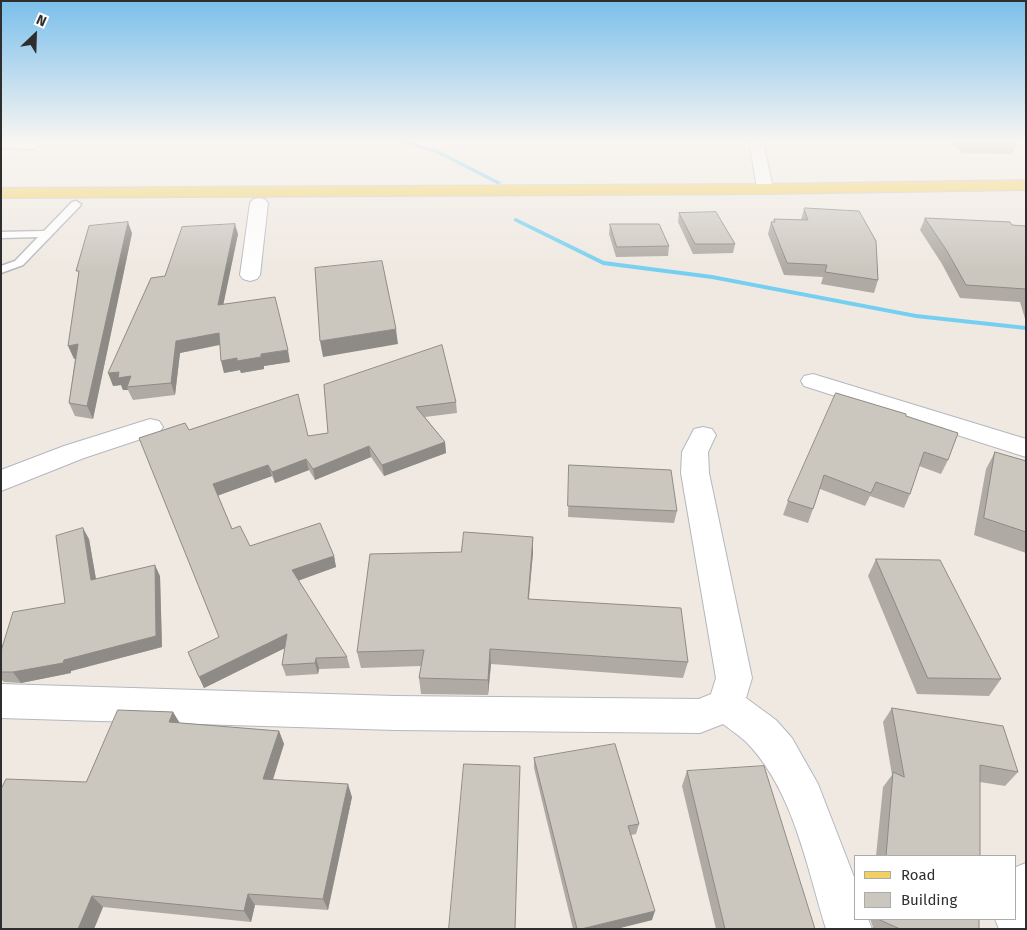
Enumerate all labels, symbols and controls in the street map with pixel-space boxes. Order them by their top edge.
north arrow [10,10,60,60]
text: N [34,11,49,30]
legend [854,855,1017,920]
text: Road [901,866,936,884]
text: Building [901,891,957,909]

